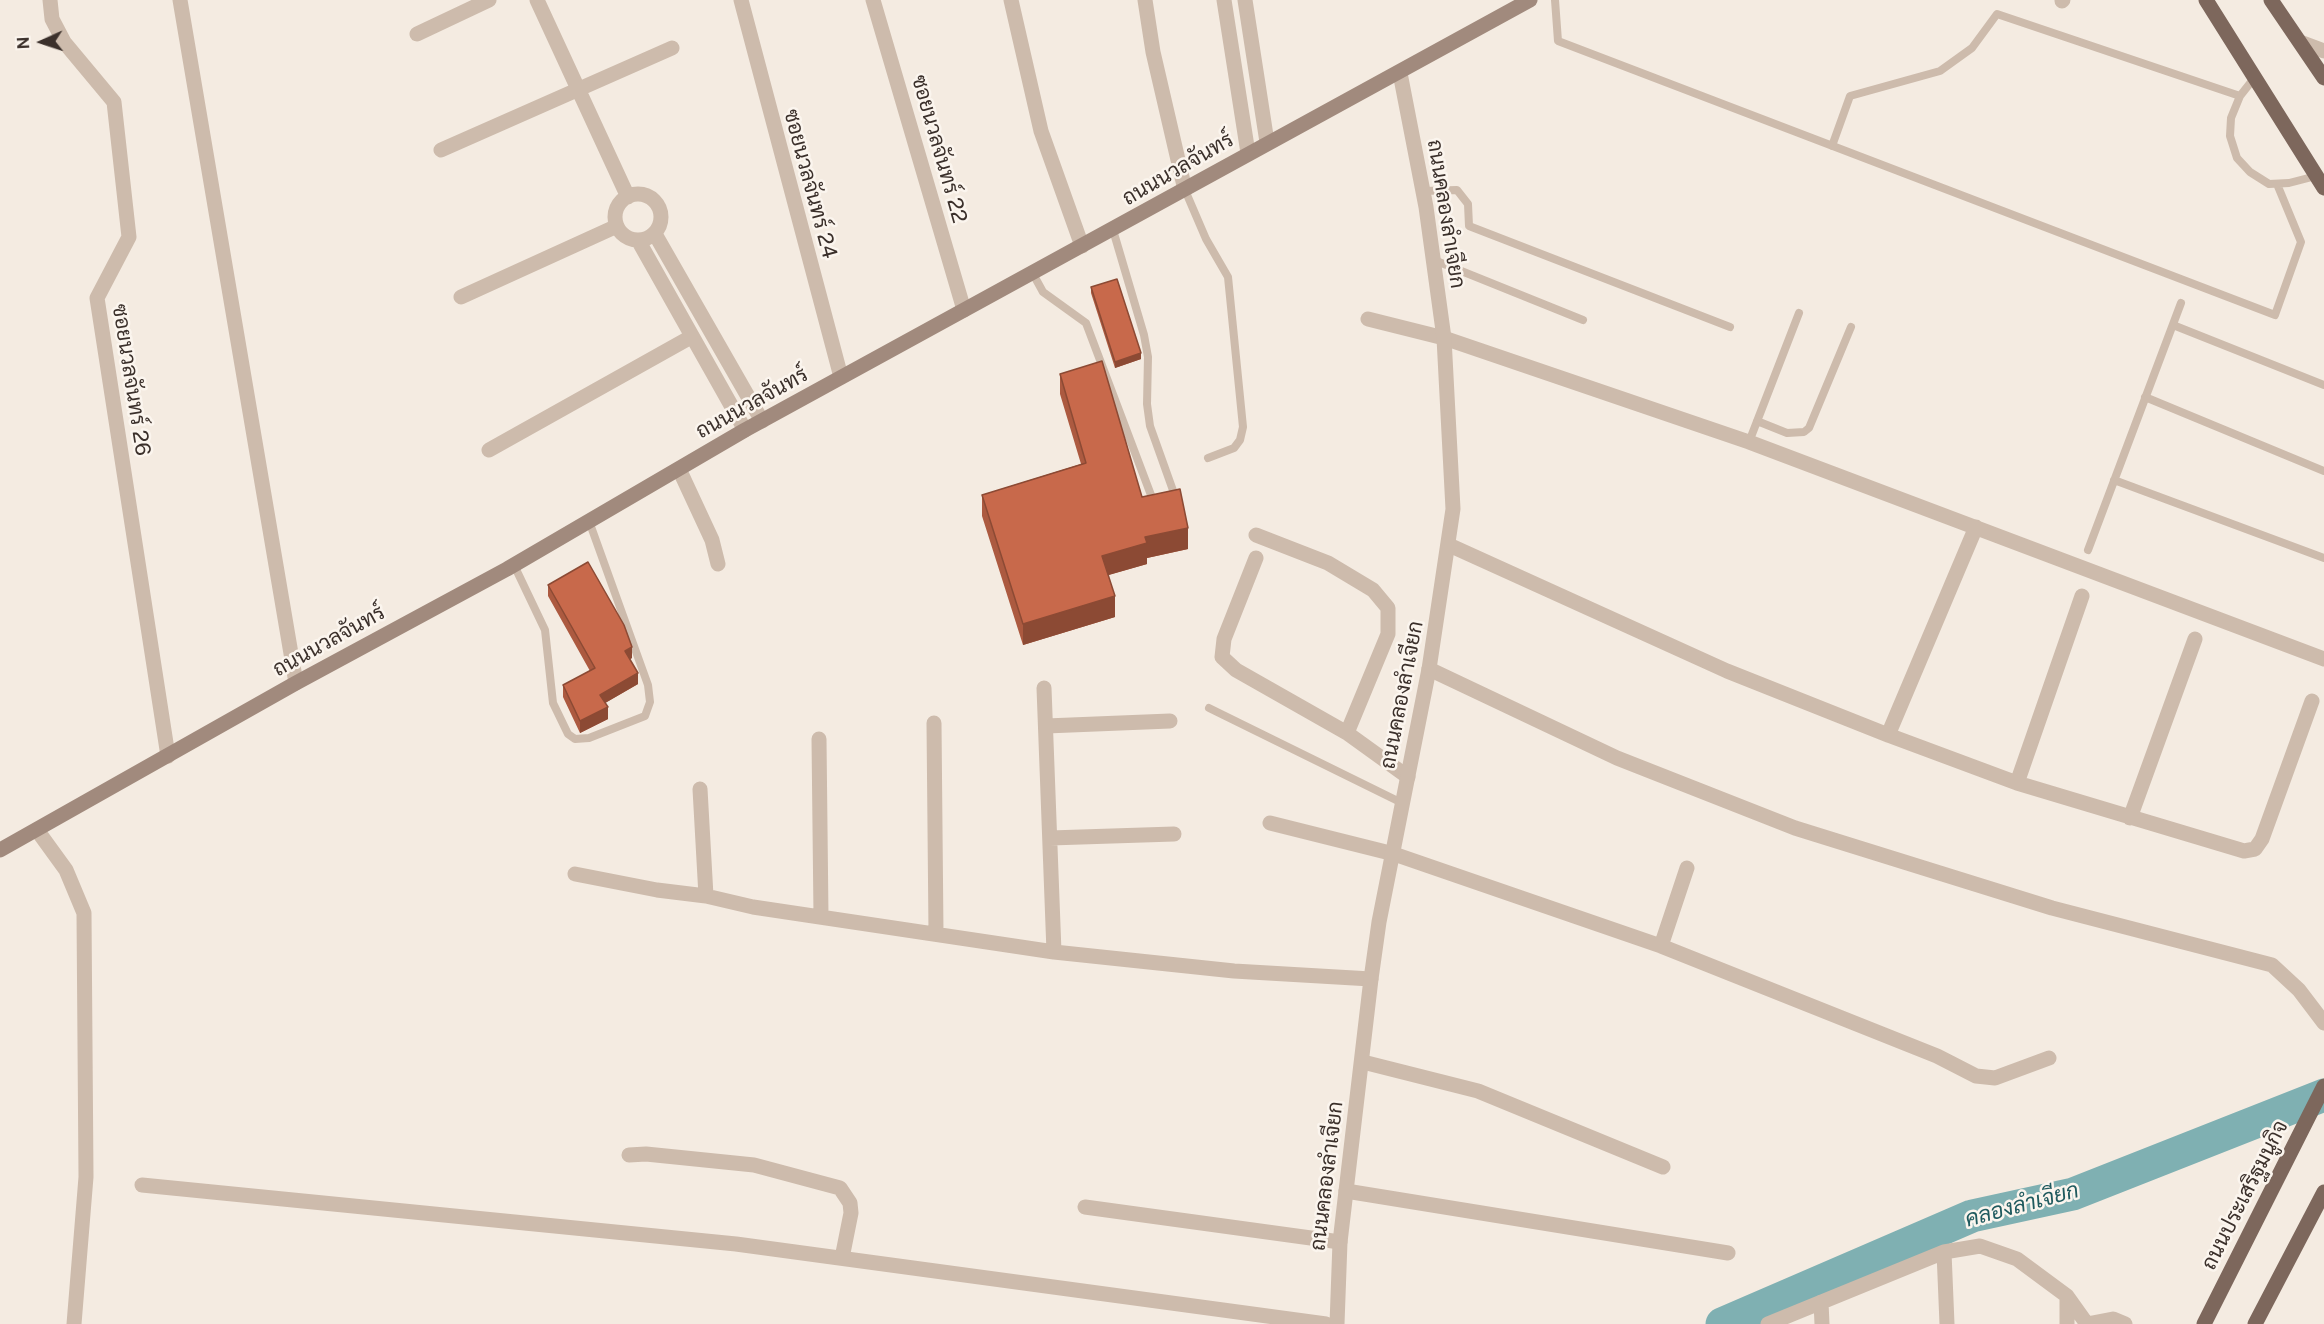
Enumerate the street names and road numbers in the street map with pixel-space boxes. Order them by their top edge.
street label: ซอยนวลจันทร์ 22 [906,72,972,226]
street label: ซอยนวลจันทร์ 24 [778,107,842,261]
street label: ถนนนวลจันทร์ [1118,127,1238,211]
street label: ถนนคลองลำเจียก [1422,138,1470,290]
street label: ซอยนวลจันทร์ 26 [107,302,155,458]
street label: ถนนนวลจันทร์ [692,362,812,444]
street label: ถนนนวลจันทร์ [269,600,389,682]
street label: ถนนคลองลำเจียก [1375,619,1429,771]
street label: ถนนคลองลำเจียก [1305,1100,1349,1252]
street label: ถนนประเสริฐมนูกิจ [2196,1116,2294,1274]

